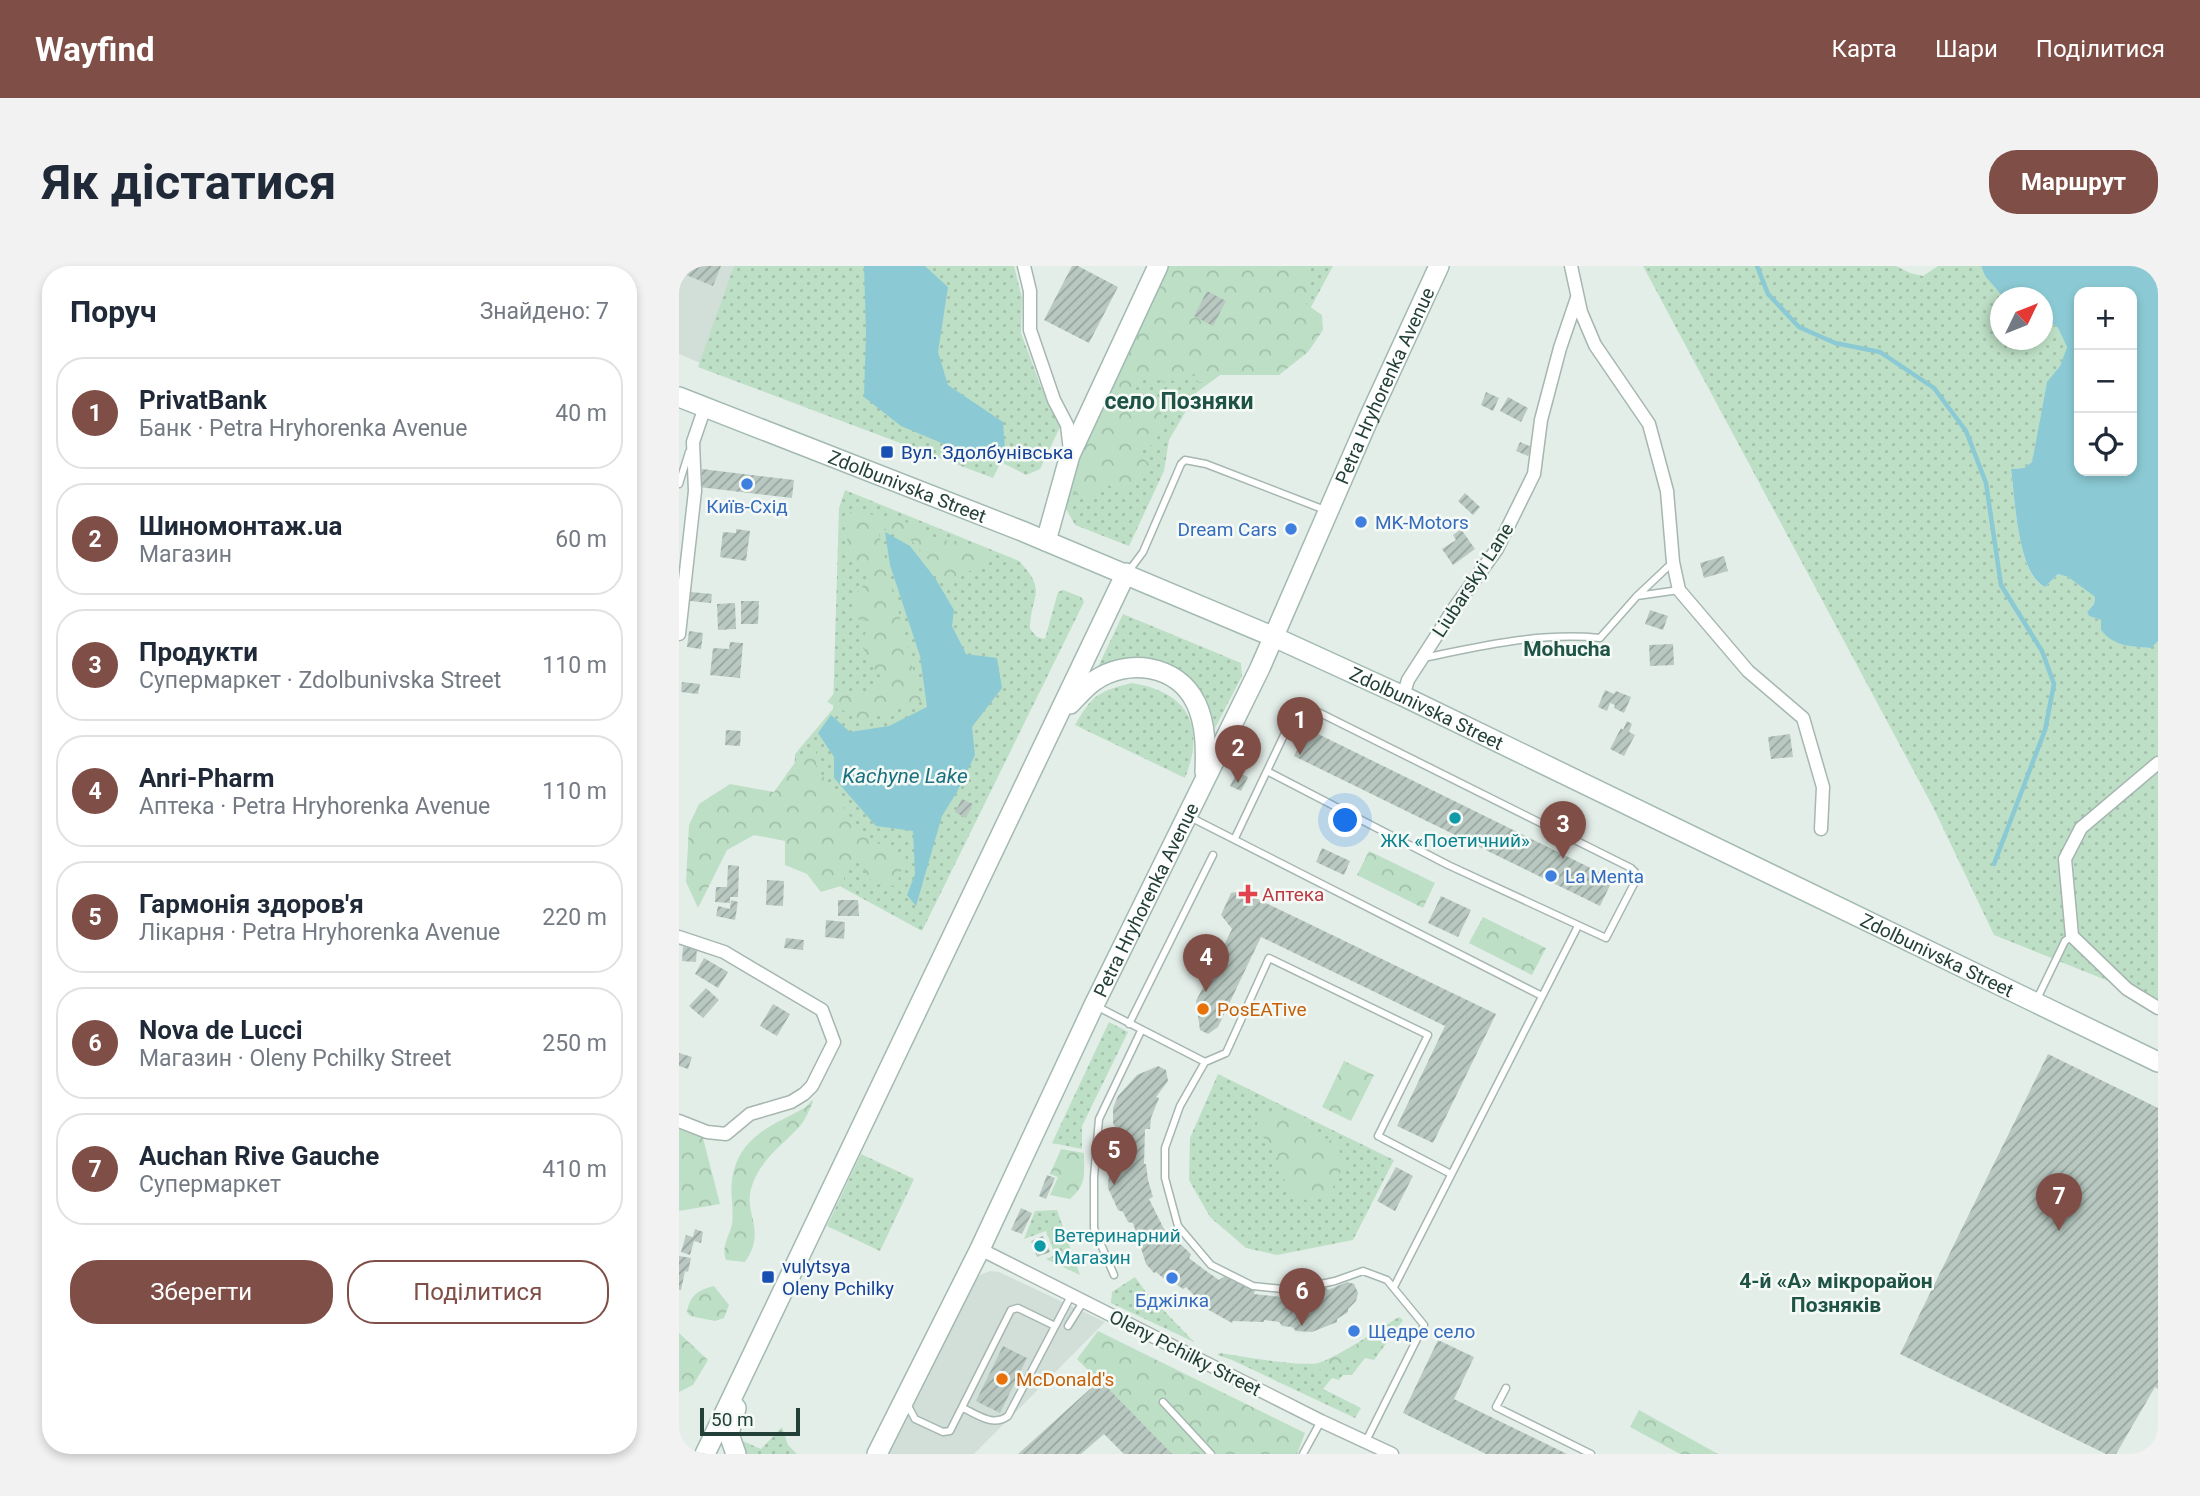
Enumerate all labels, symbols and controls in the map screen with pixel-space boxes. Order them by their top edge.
text: Wayfind [35,30,155,69]
text: Карта [1831,35,1897,63]
text: Шари [1935,35,1998,63]
text: Поділитися [2036,35,2165,63]
button: Маршрут [1989,150,2158,214]
text: Як дістатися [42,154,336,211]
street label: Petra Hryhorenka Avenue [1330,284,1439,488]
north arrow [1990,287,2053,350]
map controls [2074,287,2137,476]
button: + [2074,287,2137,350]
text: Поруч [70,294,157,329]
text: Знайдено: 7 [480,298,609,325]
button: − [2074,350,2137,413]
text: PrivatBank [139,385,267,415]
district label: село Позняки [1104,388,1254,415]
text: 1 [88,400,102,427]
text: 40 m [555,400,607,427]
button: locate [2074,413,2137,476]
text: Банк · Petra Hryhorenka Avenue [139,415,467,442]
place label: Вул. Здолбунівська [901,441,1073,464]
marker: Вул. Здолбунівська [879,444,895,460]
street label: Zdolbunivska Street [825,445,989,527]
marker: Київ-Схід [739,476,755,492]
place label: Київ-Схід [706,495,788,518]
text: Шиномонтаж.ua [139,511,342,541]
place label: MK-Motors [1375,511,1469,534]
marker: MK-Motors [1353,514,1369,530]
place label: Dream Cars [1178,518,1277,541]
street label: Liubarskyi Lane [1427,519,1519,641]
marker: Dream Cars [1283,521,1299,537]
text: 2 [88,526,102,553]
text: 60 m [555,526,607,553]
text: Магазин [139,541,232,568]
text: Продукти [139,637,258,667]
district label: Mohucha [1523,637,1611,661]
text: 3 [88,652,102,679]
text: 110 m [542,652,607,679]
street label: Zdolbunivska Street [1346,662,1507,754]
text: Супермаркет · Zdolbunivska Street [139,667,501,694]
pin: 1 [1277,697,1323,755]
pin: 2 [1215,725,1261,783]
text: Anri-Pharm [139,763,275,793]
water label: Kachyne Lake [842,764,968,788]
text: 4 [88,778,102,805]
text: 110 m [542,778,607,805]
text: Аптека · Petra Hryhorenka Avenue [139,793,490,820]
street label: Petra Hryhorenka Avenue [1088,799,1203,1001]
pin: 3 [1540,801,1586,859]
your location [1328,803,1362,837]
marker: ЖК «Поетичний» [1447,810,1463,826]
place label: ЖК «Поетичний» [1380,829,1530,852]
place label: La Menta [1565,865,1644,888]
marker: La Menta [1543,868,1559,884]
place label: Аптека [1262,883,1324,906]
marker: Аптека [1240,886,1256,902]
text: Гармонія здоров'я [139,889,364,919]
text: 5 [88,904,102,931]
text: 220 m [542,904,607,931]
street label: Zdolbunivska Street [1857,908,2017,1002]
text: Лікарня · Petra Hryhorenka Avenue [139,919,500,946]
pin: 4 [1183,934,1229,992]
place label: PosEATive [1217,998,1307,1021]
marker: PosEATive [1195,1001,1211,1017]
text: Nova de Lucci [139,1015,303,1045]
text: 6 [88,1030,102,1057]
text: 250 m [542,1030,607,1057]
text: Магазин · Oleny Pchilky Street [139,1045,451,1072]
pin: 5 [1091,1127,1137,1185]
text: Auchan Rive Gauche [139,1141,379,1171]
text: 7 [88,1156,102,1183]
text: 410 m [542,1156,607,1183]
text: Супермаркет [139,1171,281,1198]
pin: 7 [2036,1173,2082,1231]
place label: Ветеринарний Магазин [1054,1224,1181,1269]
marker: Ветеринарний Магазин [1032,1238,1048,1254]
place label: vulytsya Oleny Pchilky [782,1255,894,1300]
button: Зберегти [70,1260,333,1324]
button: Поділитися [347,1260,609,1324]
pin: 6 [1279,1268,1325,1326]
marker: vulytsya Oleny Pchilky [760,1269,776,1285]
district label: 4-й «А» мікрорайон Позняків [1739,1269,1933,1317]
marker: Бджілка [1164,1270,1180,1286]
place label: Бджілка [1135,1289,1209,1312]
street label: Oleny Pchilky Street [1105,1305,1265,1401]
place label: Щедре село [1368,1320,1475,1343]
marker: Щедре село [1346,1323,1362,1339]
place label: McDonald's [1016,1368,1114,1391]
marker: McDonald's [994,1371,1010,1387]
scale bar [700,1405,800,1437]
text: 50 m [711,1408,754,1431]

